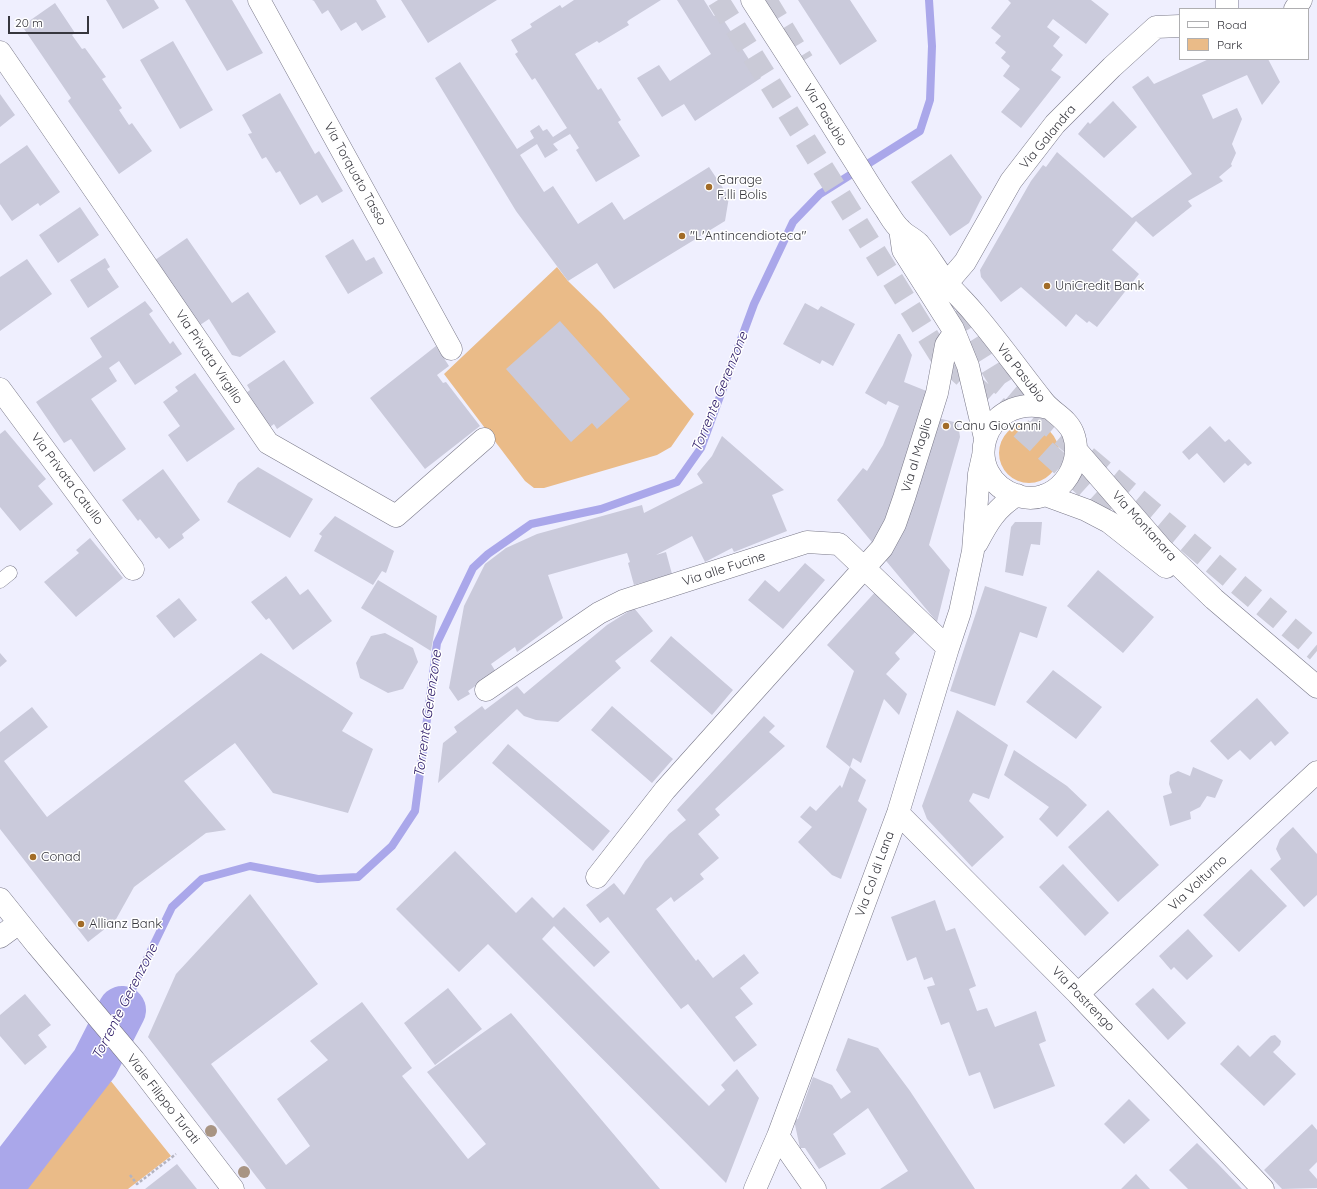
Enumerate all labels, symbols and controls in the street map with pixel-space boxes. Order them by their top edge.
scale bar [10,8,91,34]
legend [1179,8,1309,60]
text: 20 m [15,15,43,30]
text: Road [1217,17,1247,32]
text: Park [1217,37,1242,52]
street label: Via Pasubio [800,81,850,149]
street label: Via Galandra [1017,102,1079,172]
street label: Via Torquato Tasso [320,120,390,228]
place label: Garage F.lli Bolis [717,172,767,203]
marker: Garage F.lli Bolis [704,182,714,192]
place label: "L'Antincendioteca" [690,228,806,244]
marker: "L'Antincendioteca" [677,231,687,241]
place label: UniCredit Bank [1055,278,1145,294]
marker: UniCredit Bank [1042,281,1052,291]
street label: Via Privata Virgilio [172,307,246,407]
water label: Torrente Gerenzone [688,330,752,454]
street label: Via Pasubio [993,340,1049,406]
street label: Via al Maglio [898,416,936,494]
place label: Canu Giovanni [954,418,1041,434]
marker: Canu Giovanni [941,421,951,431]
street label: Via Privata Catullo [27,430,107,528]
street label: Via Montanara [1108,488,1180,564]
street label: Via alle Fucine [680,548,768,590]
water label: Torrente Gerenzone [411,650,445,778]
street label: Via Col di Lana [852,829,898,919]
place label: Conad [41,849,81,865]
marker: Conad [28,852,38,862]
street label: Via Volturno [1166,852,1230,914]
place label: Allianz Bank [89,916,162,932]
marker: Allianz Bank [76,919,86,929]
water label: Torrente Gerenzone [88,941,162,1063]
street label: Via Pastrengo [1048,963,1118,1035]
street label: Viale Filippo Turati [123,1051,203,1147]

